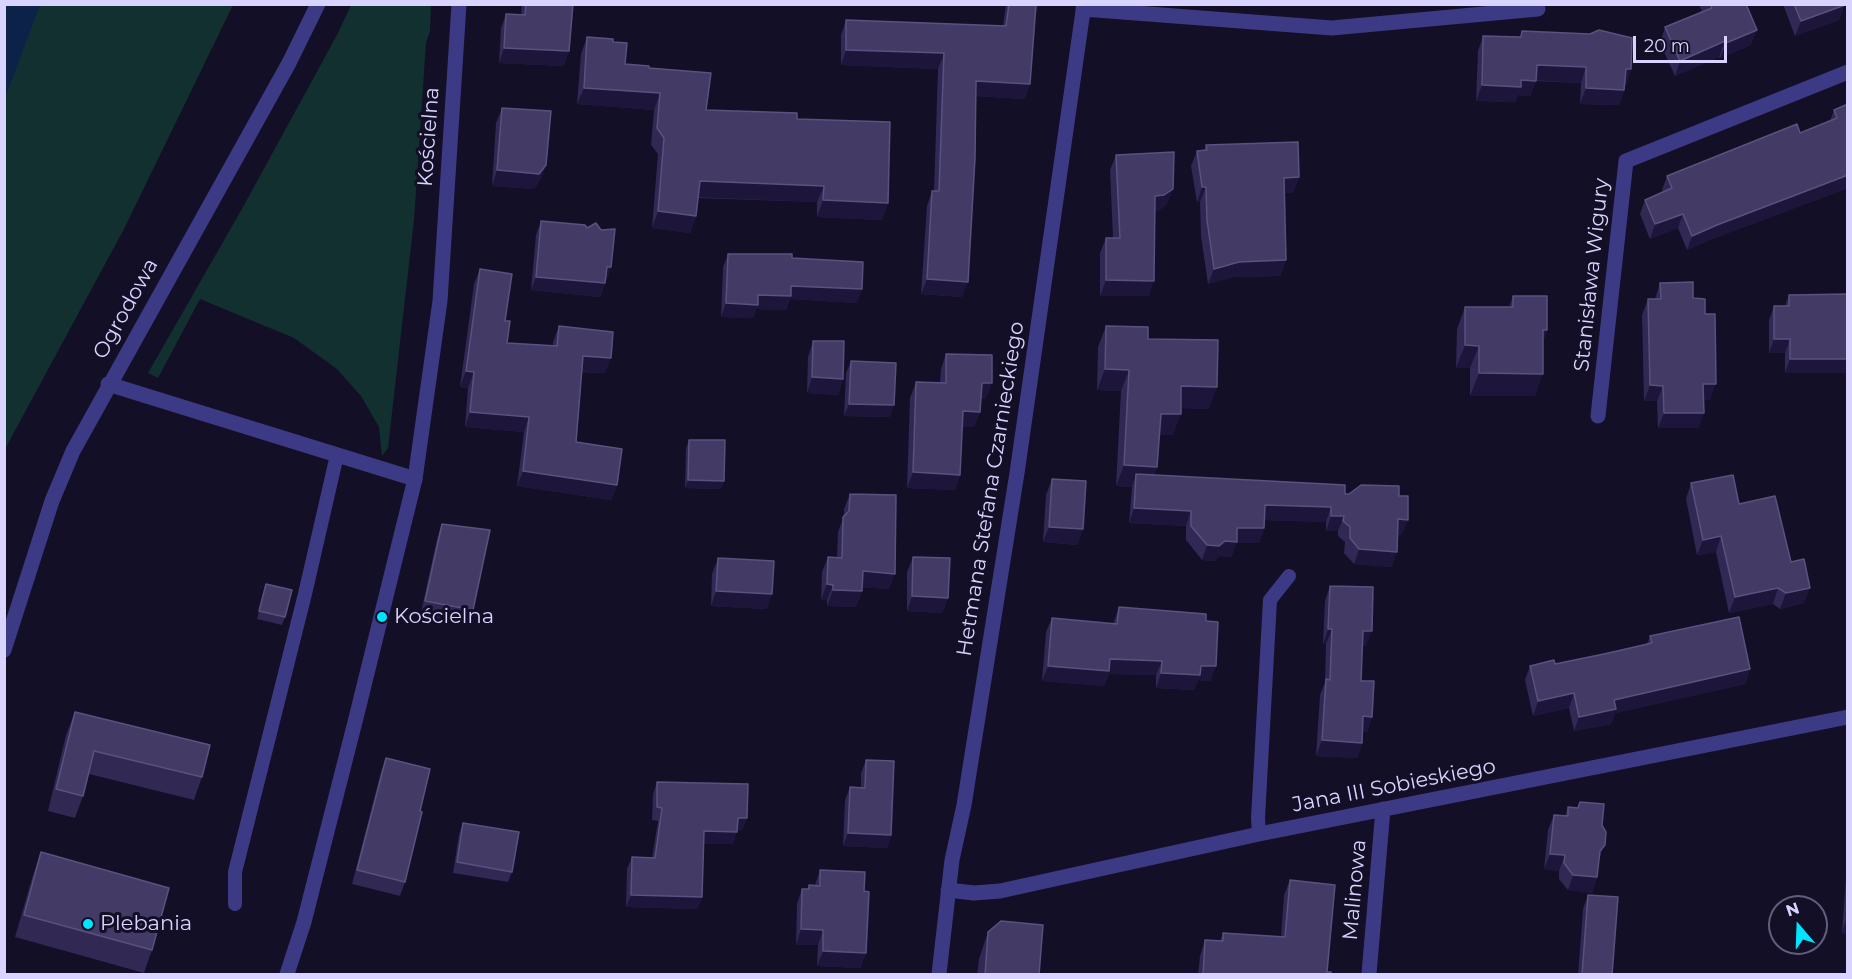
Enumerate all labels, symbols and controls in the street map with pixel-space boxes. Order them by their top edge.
scale bar [1636,24,1730,62]
text: 20 m [1644,35,1690,57]
street label: Kościelna [413,86,445,188]
street label: Stanisława Wigury [1569,177,1615,373]
street label: Ogrodowa [88,254,164,364]
street label: Hetmana Stefana Czarnieckiego [952,320,1030,658]
place label: Kościelna [394,604,494,630]
marker: Kościelna [375,610,389,624]
street label: Jana III Sobieskiego [1290,754,1498,818]
street label: Malinowa [1338,838,1372,942]
north arrow [1768,895,1828,955]
text: N [1783,898,1802,920]
place label: Plebania [100,911,192,937]
marker: Plebania [81,917,95,931]

